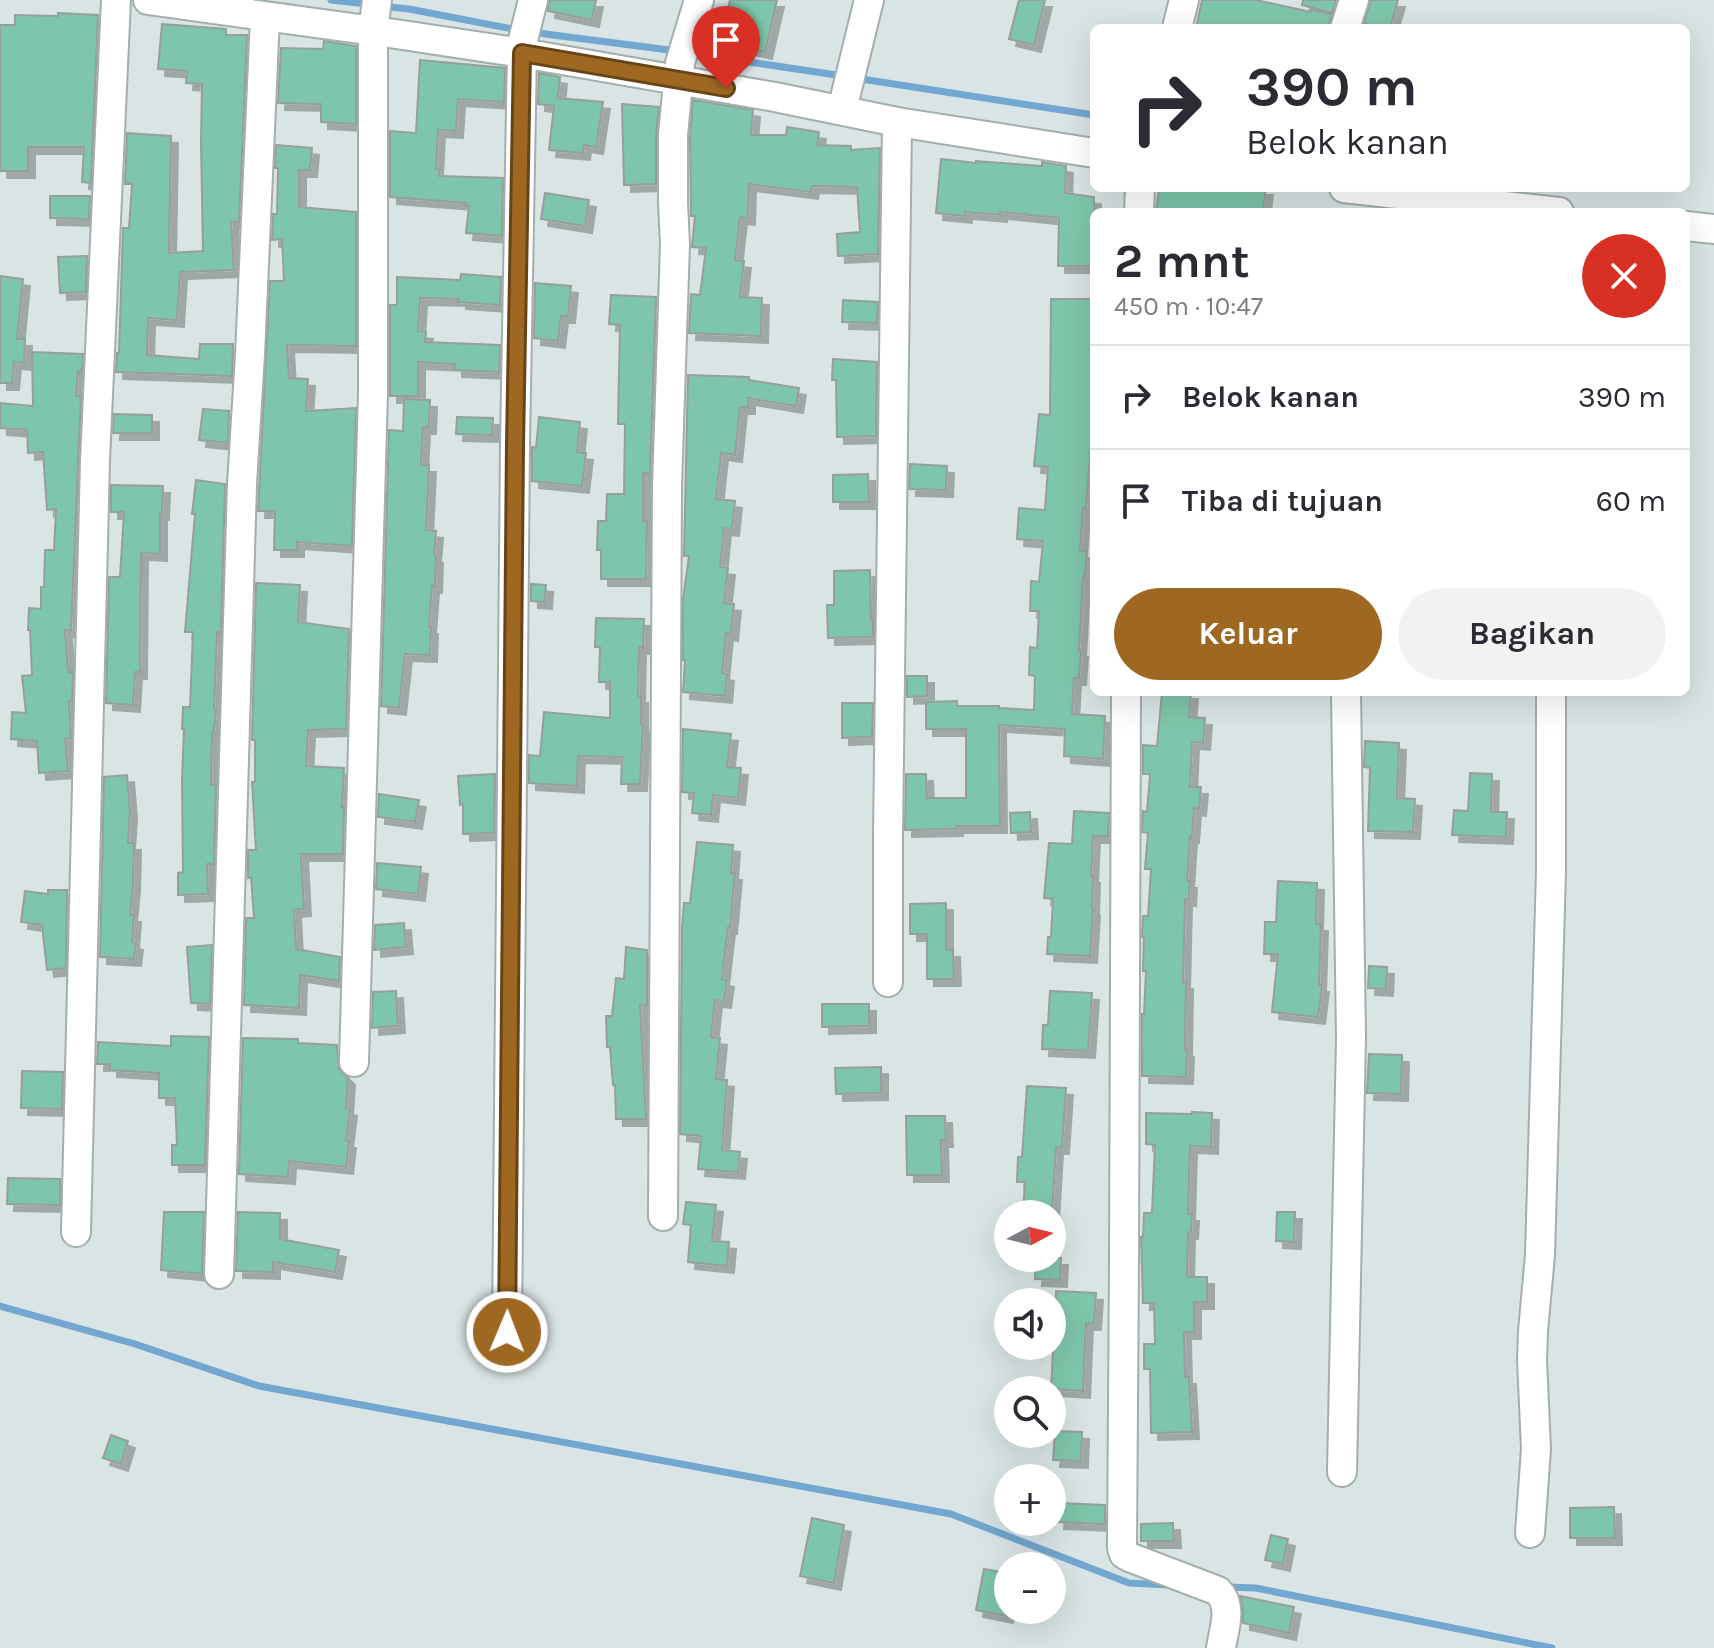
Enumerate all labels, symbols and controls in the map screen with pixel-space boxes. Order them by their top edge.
pin [692,6,760,88]
icon: arrive [704,18,748,62]
text: 390 m [1246,54,1418,119]
icon: right [1114,56,1218,160]
text: Belok kanan [1246,121,1449,163]
text: 2 mnt [1114,233,1250,289]
button: close [1582,234,1666,318]
text: 450 m · 10:47 [1114,291,1263,322]
icon: right [1114,375,1158,419]
text: Belok kanan [1182,379,1359,415]
text: 390 m [1578,379,1666,415]
icon: arrive [1114,479,1158,523]
text: Tiba di tujuan [1182,483,1383,519]
text: 60 m [1596,483,1666,519]
button: Keluar [1114,588,1382,680]
button: Bagikan [1398,588,1666,680]
north arrow [994,1200,1066,1272]
map controls [994,1200,1066,1624]
button: sound [994,1288,1066,1360]
position arrow [465,1290,549,1374]
button: search [994,1376,1066,1448]
button: + [994,1464,1066,1536]
button: − [994,1552,1066,1624]

